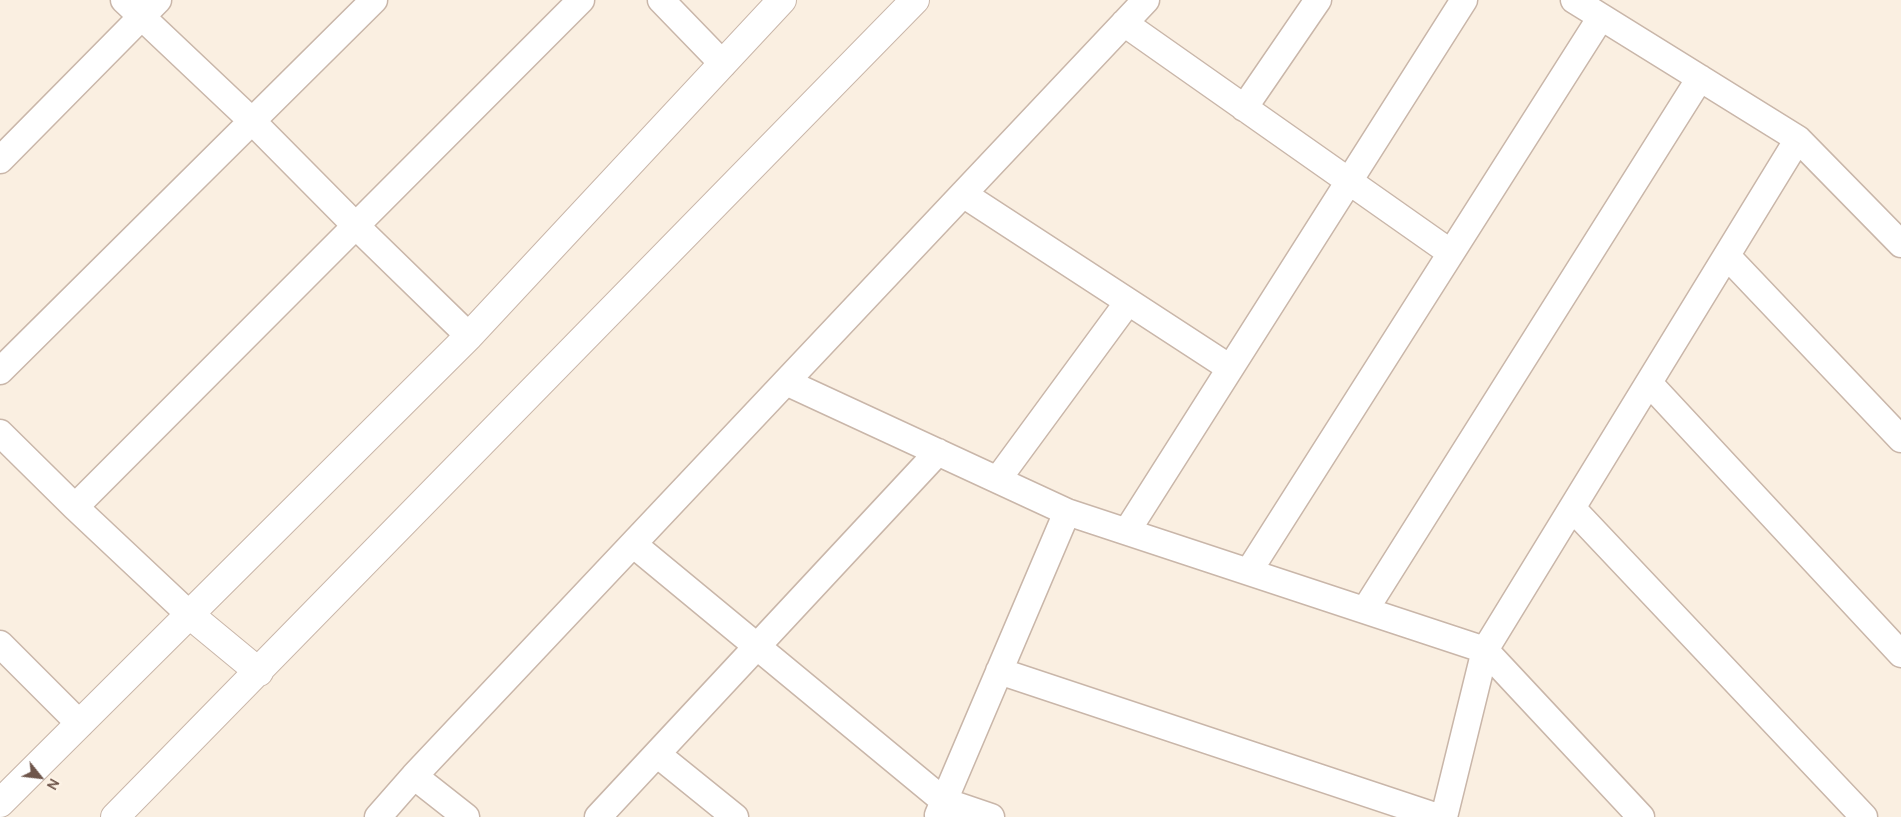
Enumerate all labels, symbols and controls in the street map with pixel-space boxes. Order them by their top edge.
north arrow [15,752,65,802]
text: N [43,776,64,794]

